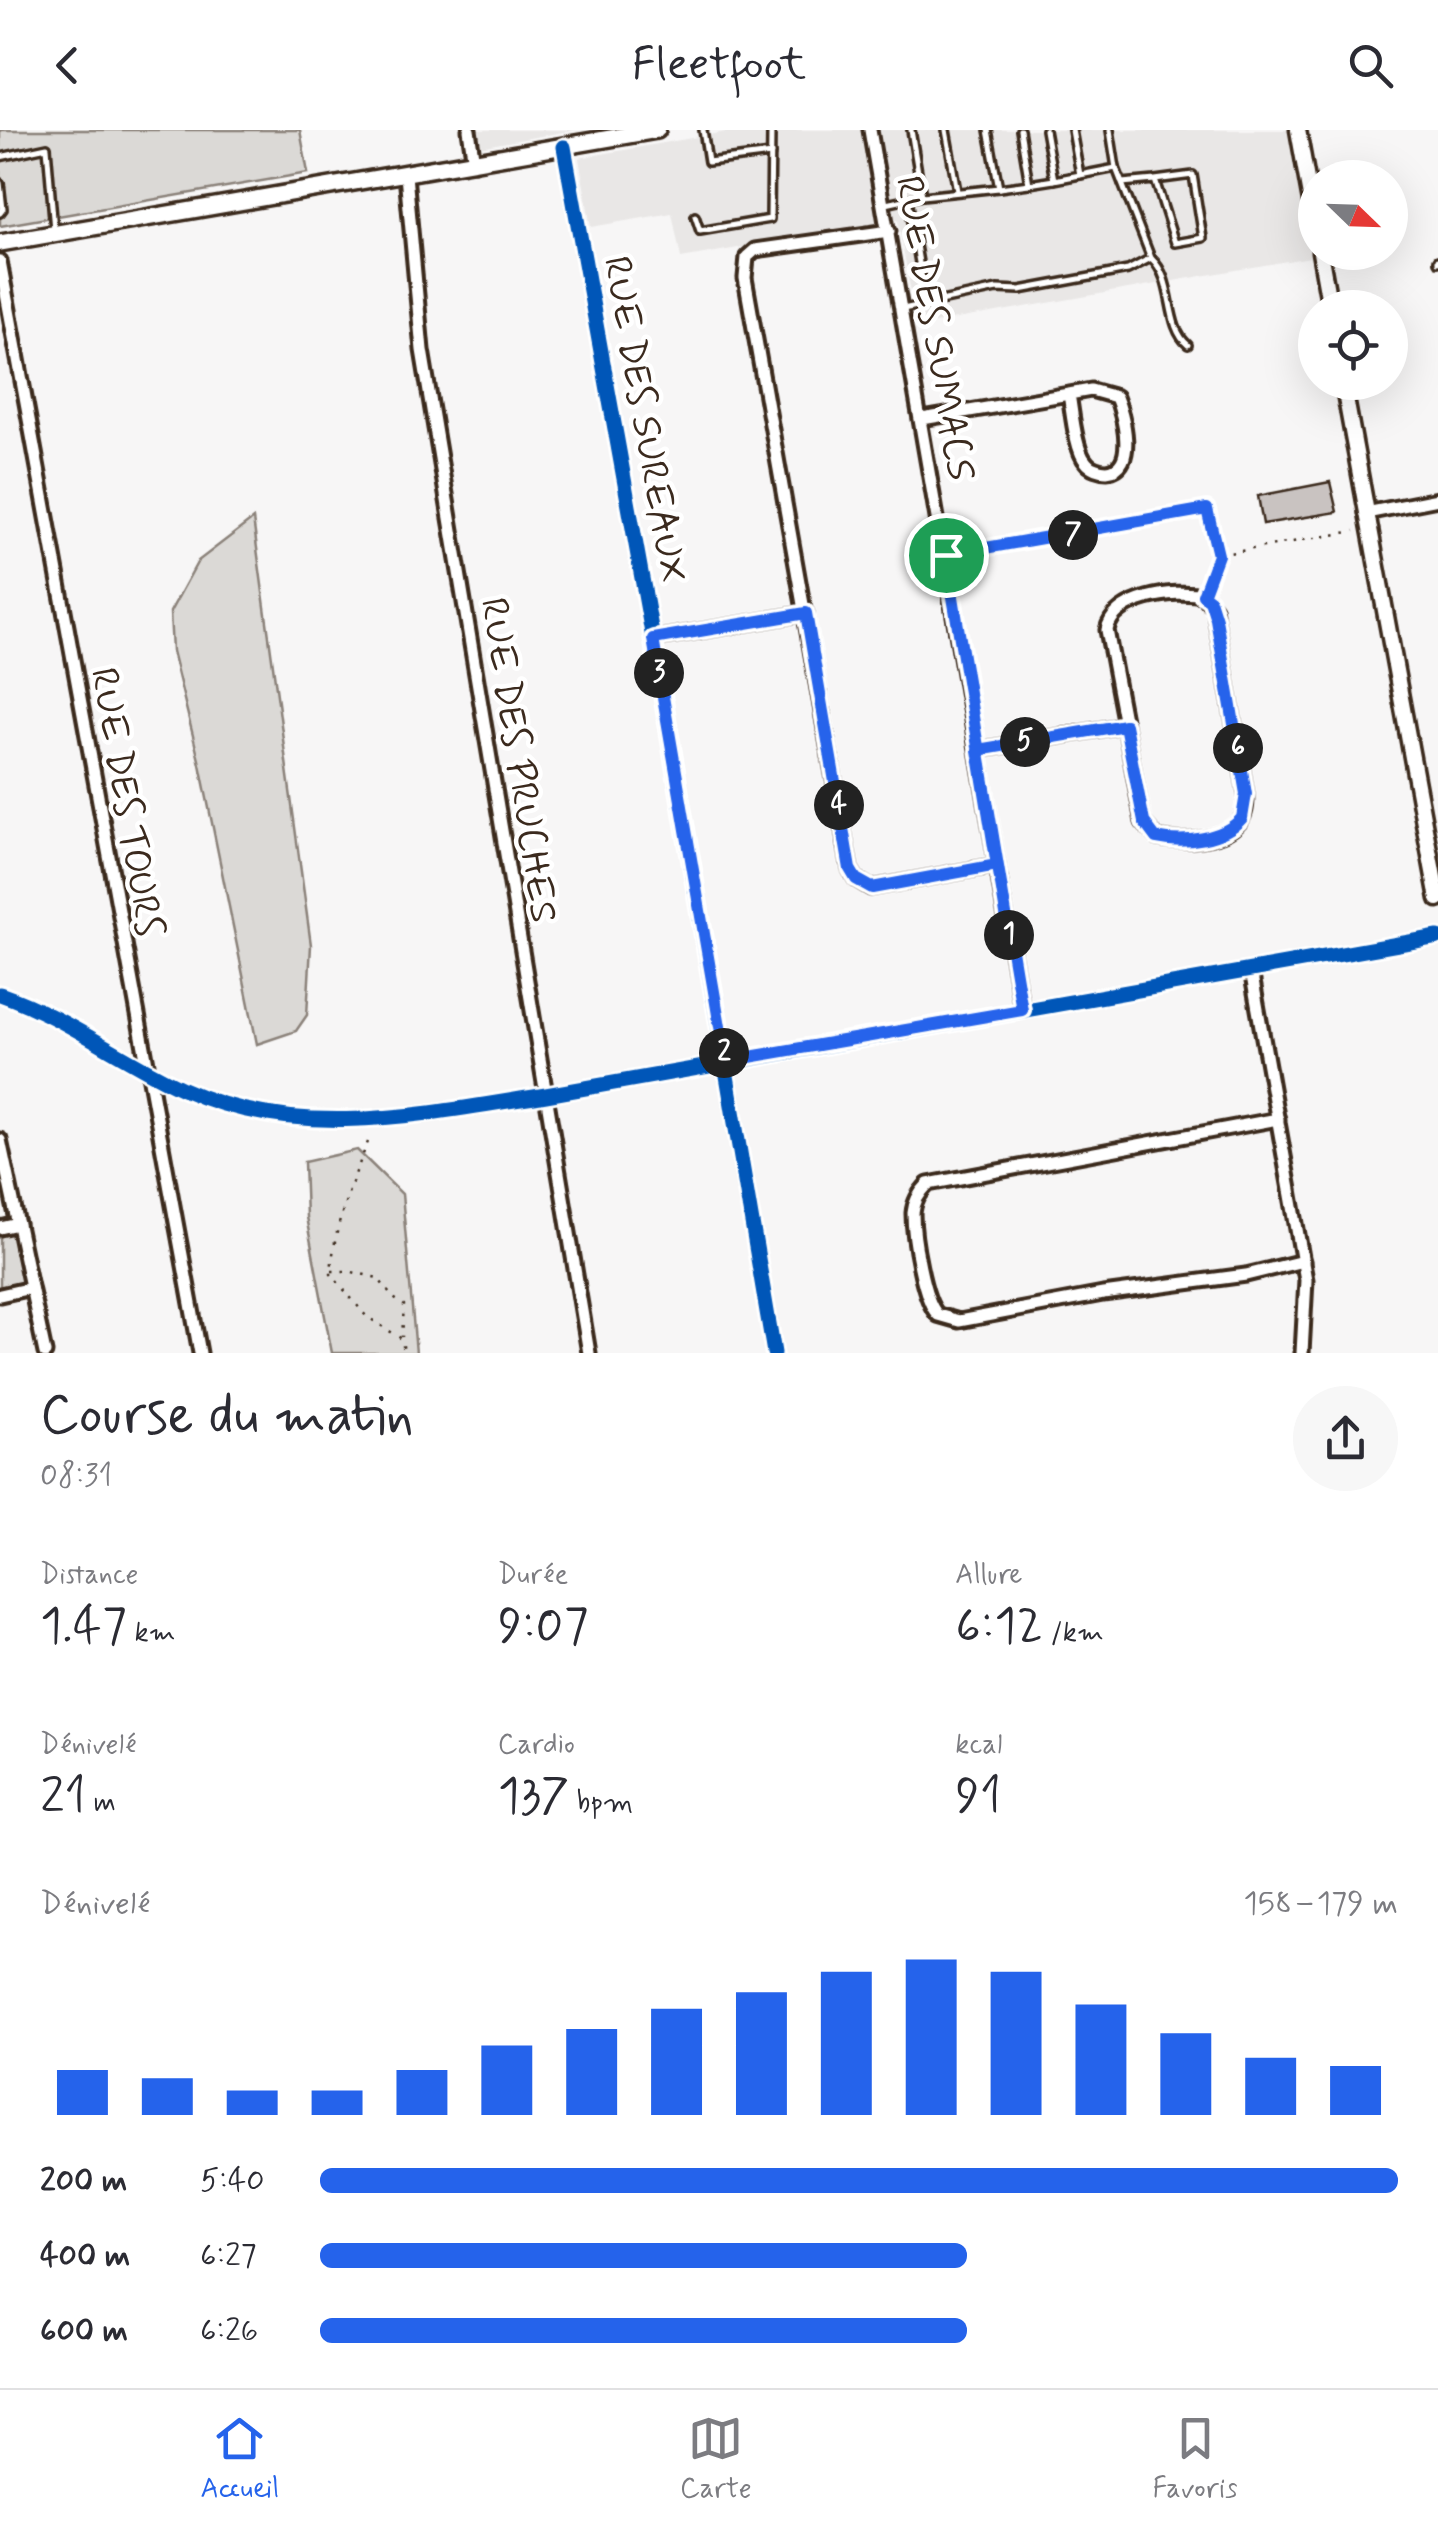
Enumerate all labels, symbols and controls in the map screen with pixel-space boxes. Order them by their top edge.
text: Fleetfoot [632,36,806,95]
icon: back [40,38,95,93]
icon: search [1343,38,1398,93]
north arrow [1298,160,1408,270]
map controls [1298,160,1408,400]
street label: RUE DES SUMACS [883,172,984,485]
street label: RUE DES SUREAUX [591,253,696,586]
button: locate [1298,290,1408,400]
pin: 7 [1048,510,1098,560]
pin [904,513,989,598]
text: 7 [1065,516,1082,553]
icon: arrive [919,528,974,583]
street label: RUE DES PRUCHES [468,594,567,926]
pin: 3 [634,648,684,698]
text: 3 [653,654,665,691]
street label: RUE DES TOURS [78,664,173,941]
pin: 5 [1000,717,1050,767]
text: 5 [1017,723,1033,760]
pin: 6 [1213,723,1263,773]
text: 6 [1231,729,1245,766]
pin: 4 [814,780,864,830]
text: 4 [831,786,847,823]
pin: 1 [984,910,1034,960]
text: 1 [1003,916,1015,953]
pin: 2 [699,1028,749,1078]
text: 2 [717,1034,731,1071]
text: Course du matin [40,1381,414,1453]
button: share [1293,1386,1398,1491]
text: 08:31 [40,1455,112,1497]
text: Distance [40,1557,138,1594]
text: Durée [498,1557,568,1594]
text: Allure [955,1557,1023,1594]
text: 1.47 [40,1594,127,1660]
text: 9:07 [498,1594,589,1660]
text: 6:12 [955,1594,1043,1660]
text: km [127,1615,175,1652]
text: /km [1043,1615,1104,1652]
text: Dénivelé [40,1727,137,1764]
text: Cardio [498,1727,575,1764]
text: kcal [955,1727,1002,1764]
text: 21 [40,1764,86,1830]
text: 137 [498,1764,569,1830]
text: 91 [955,1764,1001,1830]
text: m [86,1785,116,1822]
text: bpm [569,1785,633,1822]
text: Dénivelé [40,1883,150,1925]
text: 158–179 m [1243,1883,1398,1925]
text: 200 m [40,2160,127,2202]
text: 5:40 [200,2160,265,2202]
text: 400 m [40,2235,130,2277]
text: 6:27 [200,2235,257,2277]
text: 600 m [40,2310,128,2352]
text: 6:26 [200,2310,258,2352]
tab: Accueil [200,2411,279,2508]
tab: Carte [680,2411,752,2508]
tab: Favoris [1153,2411,1238,2508]

